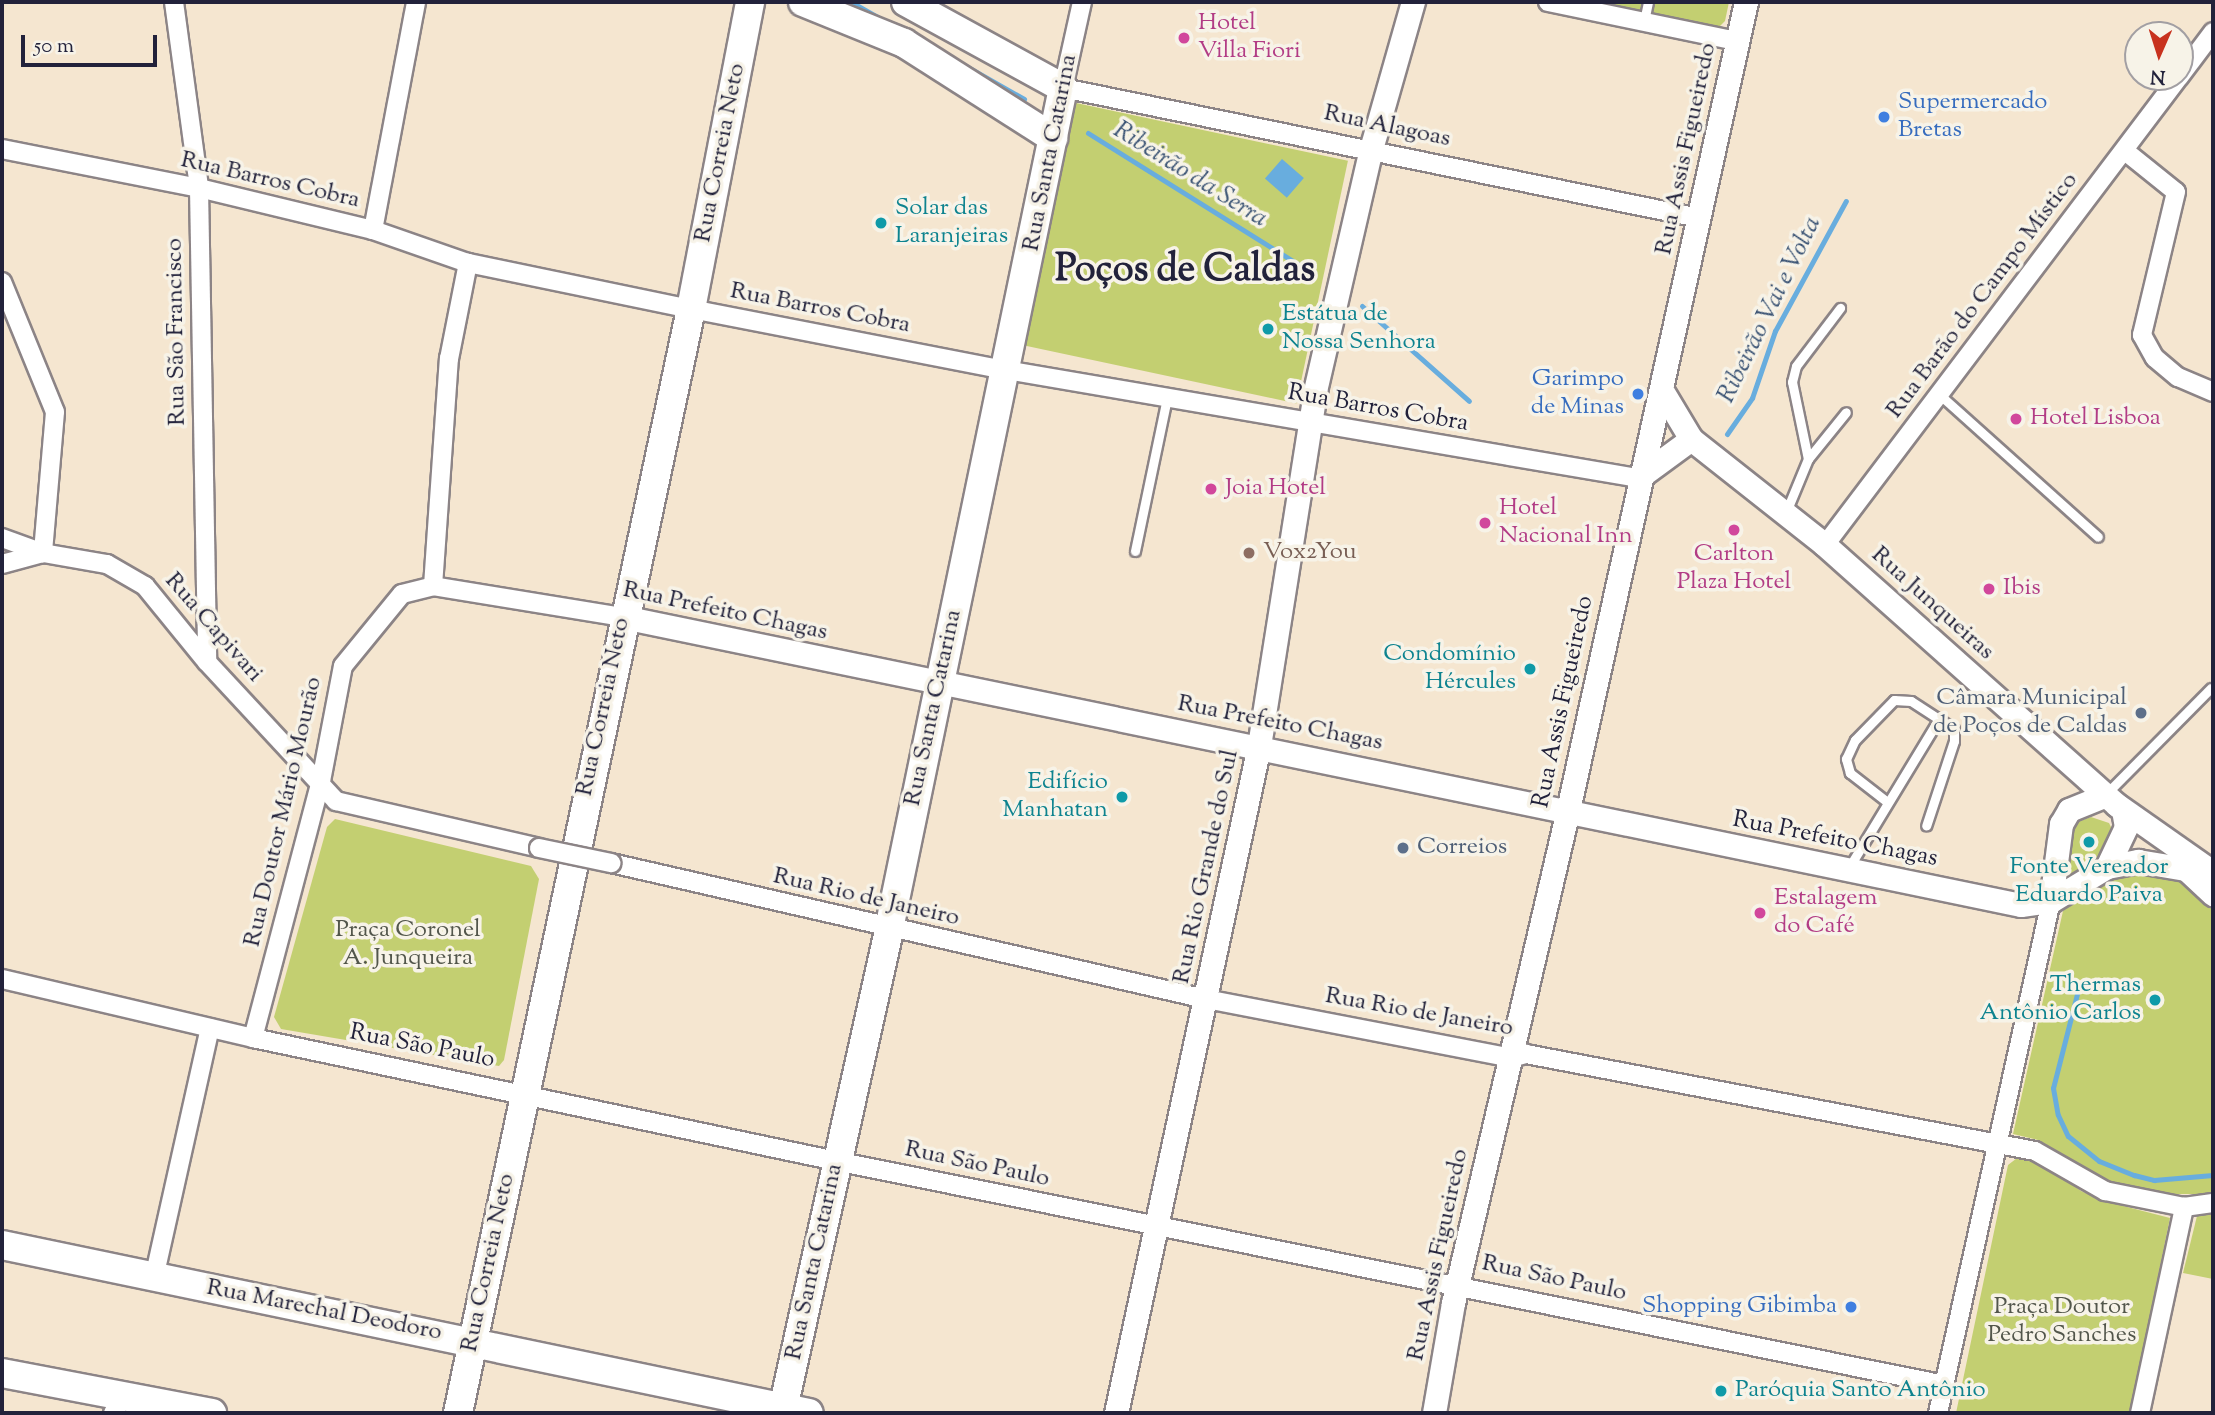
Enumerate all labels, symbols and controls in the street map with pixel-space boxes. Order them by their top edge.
place label: Hotel Villa Fiori [1198,10,1301,66]
scale bar [24,21,161,65]
north arrow [2124,21,2194,91]
marker: Hotel Villa Fiori [1176,30,1192,46]
text: 50 m [34,32,74,62]
street label: Rua Assis Figueiredo [1650,40,1724,258]
street label: Rua Santa Catarina [1018,52,1084,254]
street label: Rua Correia Neto [690,61,752,245]
text: N [2150,62,2166,89]
place label: Supermercado Bretas [1898,89,2047,145]
street label: Rua Alagoas [1321,100,1453,154]
marker: Supermercado Bretas [1876,109,1892,125]
water label: Ribeirão da Serra [1107,115,1273,235]
street label: Rua Barros Cobra [178,146,362,216]
street label: Rua Barão do Campo Místico [1881,167,2085,425]
place label: Solar das Laranjeiras [895,195,1008,251]
water label: Ribeirão Vai e Volta [1711,212,1829,408]
marker: Solar das Laranjeiras [873,215,889,231]
street label: Rua São Francisco [161,238,193,426]
district label: Poços de Caldas [1055,249,1315,295]
street label: Rua Barros Cobra [728,277,912,341]
place label: Estátua de Nossa Senhora [1282,301,1436,357]
marker: Estátua de Nossa Senhora [1260,321,1276,337]
place label: Garimpo de Minas [1531,366,1624,422]
street label: Rua Barros Cobra [1285,379,1471,439]
marker: Garimpo de Minas [1630,386,1646,402]
place label: Hotel Lisboa [2030,405,2161,433]
marker: Hotel Lisboa [2008,411,2024,427]
place label: Joia Hotel [1225,475,1326,503]
marker: Joia Hotel [1203,481,1219,497]
place label: Hotel Nacional Inn [1499,495,1633,551]
marker: Hotel Nacional Inn [1477,515,1493,531]
marker: Carlton Plaza Hotel [1726,522,1742,538]
place label: Vox2You [1263,539,1357,567]
place label: Carlton Plaza Hotel [1677,541,1791,597]
street label: Rua Junqueiras [1865,541,1999,667]
marker: Vox2You [1241,545,1257,561]
street label: Rua Capivari [158,567,268,689]
place label: Ibis [2003,575,2041,603]
street label: Rua Prefeito Chagas [620,576,830,648]
marker: Ibis [1981,581,1997,597]
street label: Rua Assis Figueiredo [1527,593,1601,811]
street label: Rua Santa Catarina [899,607,969,809]
street label: Rua Correia Neto [571,615,637,799]
place label: Condomínio Hércules [1383,641,1516,697]
marker: Condomínio Hércules [1522,661,1538,677]
street label: Rua Doutor Mário Mourão [239,674,329,950]
place label: Câmara Municipal de Poços de Caldas [1933,685,2127,741]
street label: Rua Prefeito Chagas [1175,690,1385,758]
marker: Câmara Municipal de Poços de Caldas [2133,705,2149,721]
street label: Rua Rio Grande do Sul [1168,747,1246,987]
place label: Edifício Manhatan [1002,769,1108,825]
marker: Edifício Manhatan [1114,789,1130,805]
street label: Rua Prefeito Chagas [1730,806,1940,874]
place label: Correios [1417,834,1507,862]
marker: Fonte Vereador Eduardo Paiva [2081,834,2097,850]
marker: Correios [1395,840,1411,856]
place label: Fonte Vereador Eduardo Paiva [2009,854,2169,910]
street label: Rua Rio de Janeiro [770,863,962,933]
place label: Estalagem do Café [1774,885,1877,941]
marker: Estalagem do Café [1752,905,1768,921]
park label: Praça Coronel A. Junqueira [335,917,481,973]
place label: Thermas Antônio Carlos [1979,972,2141,1028]
street label: Rua Rio de Janeiro [1323,982,1515,1044]
marker: Thermas Antônio Carlos [2147,992,2163,1008]
street label: Rua São Paulo [347,1019,497,1075]
street label: Rua São Paulo [902,1136,1052,1194]
street label: Rua Assis Figueiredo [1402,1146,1476,1364]
street label: Rua Santa Catarina [780,1161,850,1363]
street label: Rua Correia Neto [456,1171,522,1355]
street label: Rua São Paulo [1479,1250,1629,1308]
street label: Rua Marechal Deodoro [204,1274,444,1348]
place label: Shopping Gibimba [1642,1293,1837,1321]
park label: Praça Doutor Pedro Sanches [1988,1294,2136,1350]
marker: Shopping Gibimba [1843,1299,1859,1315]
place label: Paróquia Santo Antônio [1735,1377,1986,1405]
marker: Paróquia Santo Antônio [1713,1383,1729,1399]

